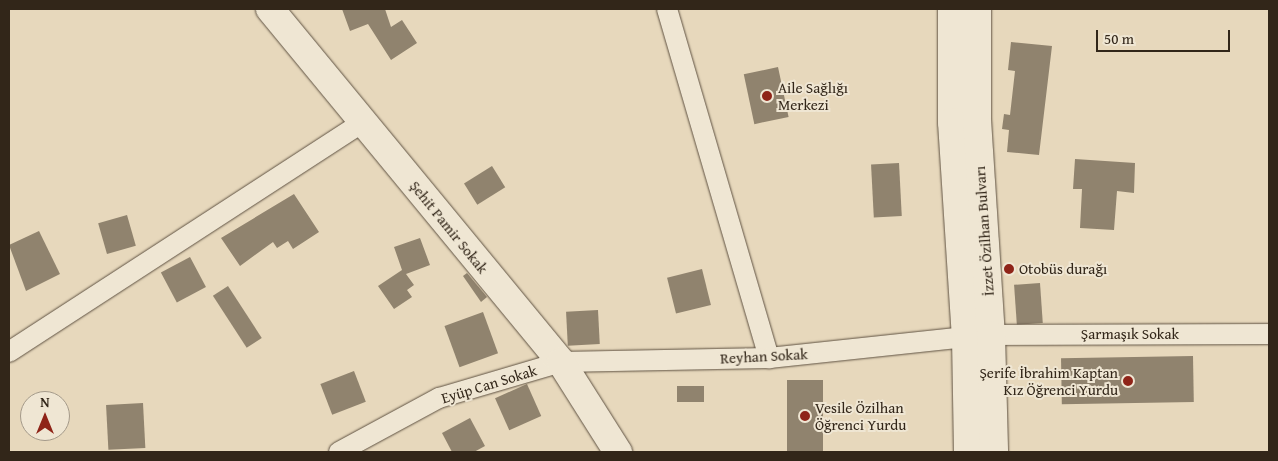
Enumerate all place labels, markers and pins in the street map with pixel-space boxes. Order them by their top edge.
place label: Aile Sağlığı Merkezi [778,78,848,113]
marker: Aile Sağlığı Merkezi [760,89,774,103]
place label: Otobüs durağı [1019,260,1107,278]
marker: Otobüs durağı [1003,263,1015,275]
place label: Şerife İbrahim Kaptan Kız Öğrenci Yurdu [980,363,1118,398]
marker: Şerife İbrahim Kaptan Kız Öğrenci Yurdu [1122,375,1134,387]
place label: Vesile Özilhan Öğrenci Yurdu [815,398,906,433]
marker: Vesile Özilhan Öğrenci Yurdu [799,410,811,422]

